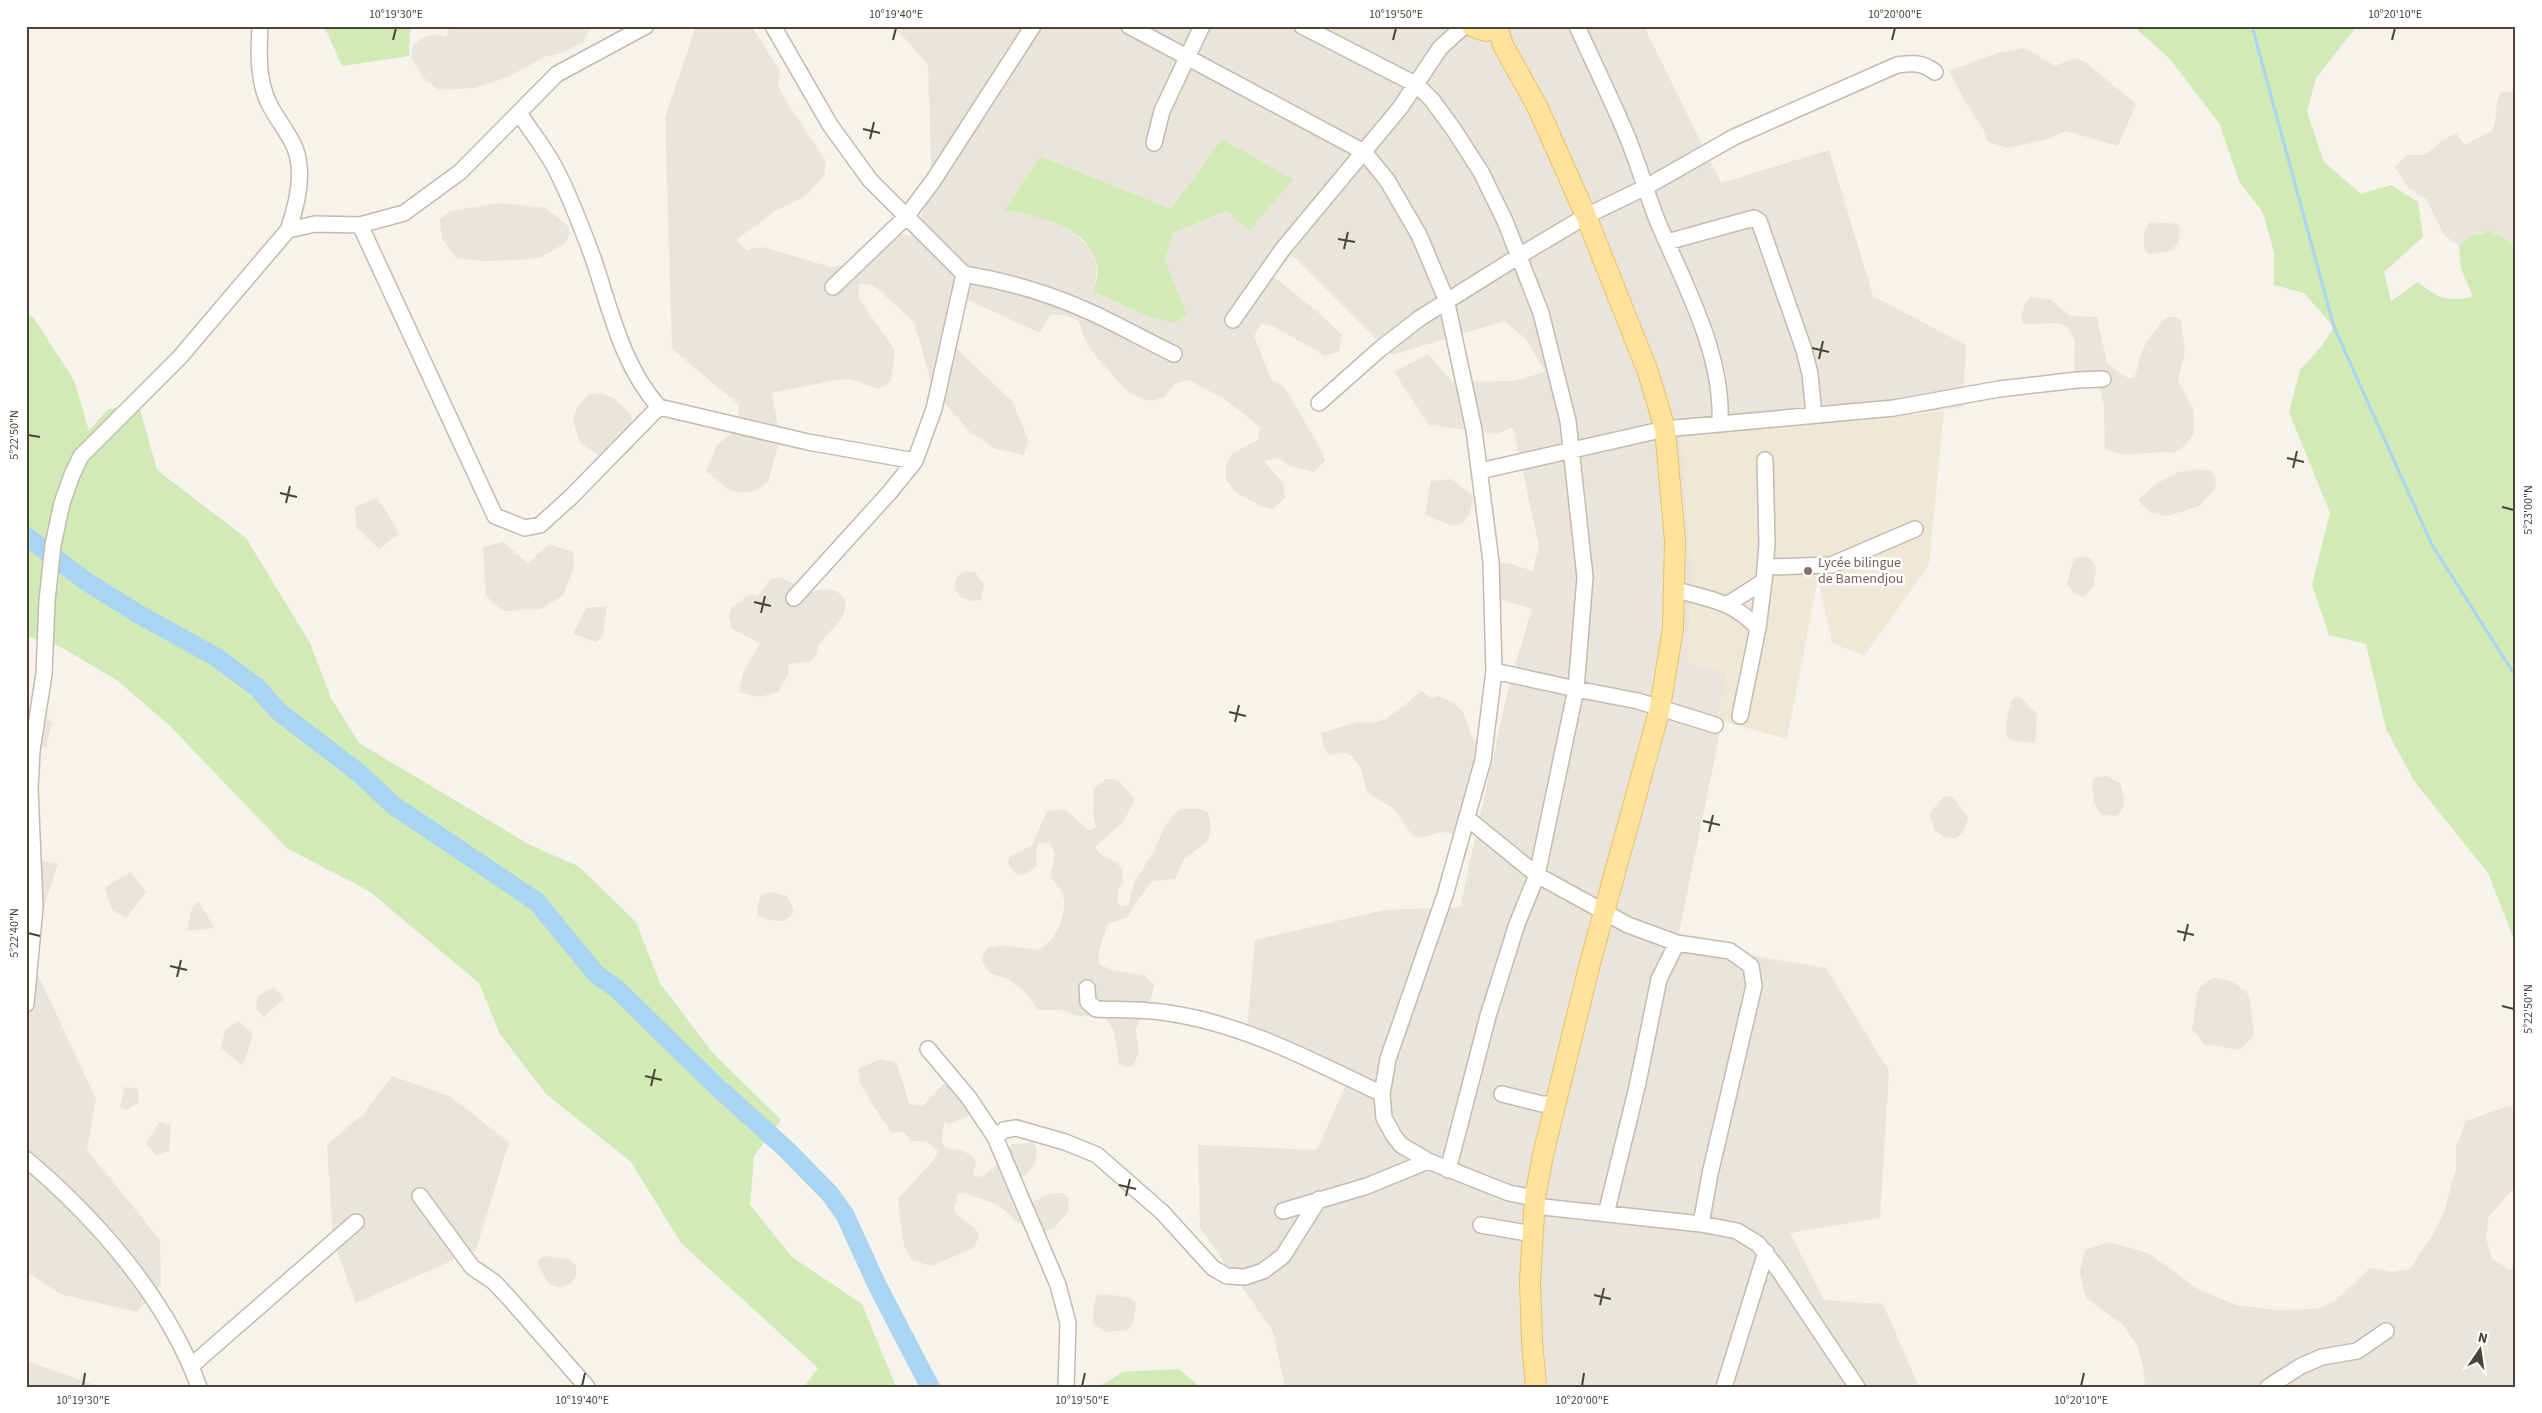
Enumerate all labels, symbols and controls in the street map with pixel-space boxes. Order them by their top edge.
text: 10°19'30"E [369,6,423,23]
text: 10°19'40"E [869,6,923,23]
text: 10°19'50"E [1369,6,1423,23]
text: 10°20'00"E [1868,6,1922,23]
text: 10°20'10"E [2368,6,2422,23]
text: 5°22'50"N [6,410,23,460]
text: 5°23'00"N [2520,485,2537,535]
place label: Lycée bilingue de Bamendjou [1818,553,1903,589]
marker: Lycée bilingue de Bamendjou [1802,565,1814,577]
text: 5°22'40"N [6,908,23,958]
text: 5°22'50"N [2520,984,2537,1034]
north arrow [2454,1326,2504,1376]
text: N [2476,1328,2489,1349]
text: 10°19'30"E [56,1392,110,1409]
text: 10°19'40"E [555,1392,609,1409]
text: 10°19'50"E [1055,1392,1109,1409]
text: 10°20'00"E [1555,1392,1609,1409]
text: 10°20'10"E [2054,1392,2108,1409]

